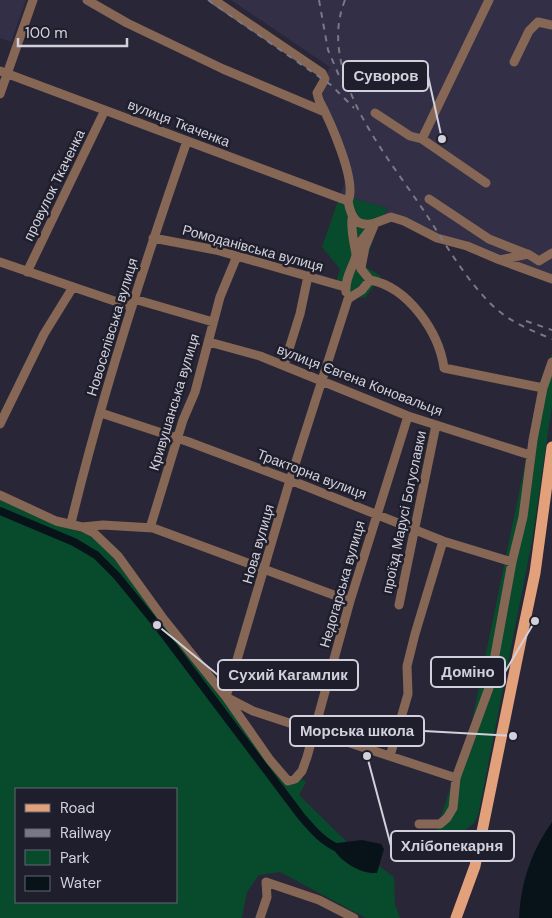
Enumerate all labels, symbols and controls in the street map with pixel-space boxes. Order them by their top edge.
scale bar [18,15,126,47]
text: 100 m [25,23,68,43]
callout: Суворов [343,61,428,91]
text: Суворов [354,66,418,86]
street label: вулиця Ткаченка [125,95,233,151]
street label: провулок Ткаченка [19,126,89,244]
street label: Ромоданівська вулиця [180,220,326,276]
street label: Новоселівська вулиця [82,256,142,398]
street label: Кривушанська вулиця [145,331,203,473]
street label: вулиця Євгена Коновальця [275,340,445,420]
street label: проїзд Марусі Богуславки [378,429,430,595]
street label: Тракторна вулиця [255,445,369,503]
street label: Нова вулиця [238,502,278,586]
street label: Недогарська вулиця [315,518,369,650]
callout: Доміно [431,657,505,687]
callout: Сухий Кагамлик [218,660,358,690]
text: Доміно [441,662,495,682]
text: Сухий Кагамлик [228,665,348,685]
callout: Морська школа [290,716,424,746]
text: Морська школа [300,721,415,741]
legend [15,788,178,903]
text: Road [60,798,95,818]
text: Railway [60,823,112,843]
callout: Хлібопекарня [391,831,514,861]
text: Хлібопекарня [401,836,503,856]
text: Park [60,848,90,868]
text: Water [60,873,102,893]

